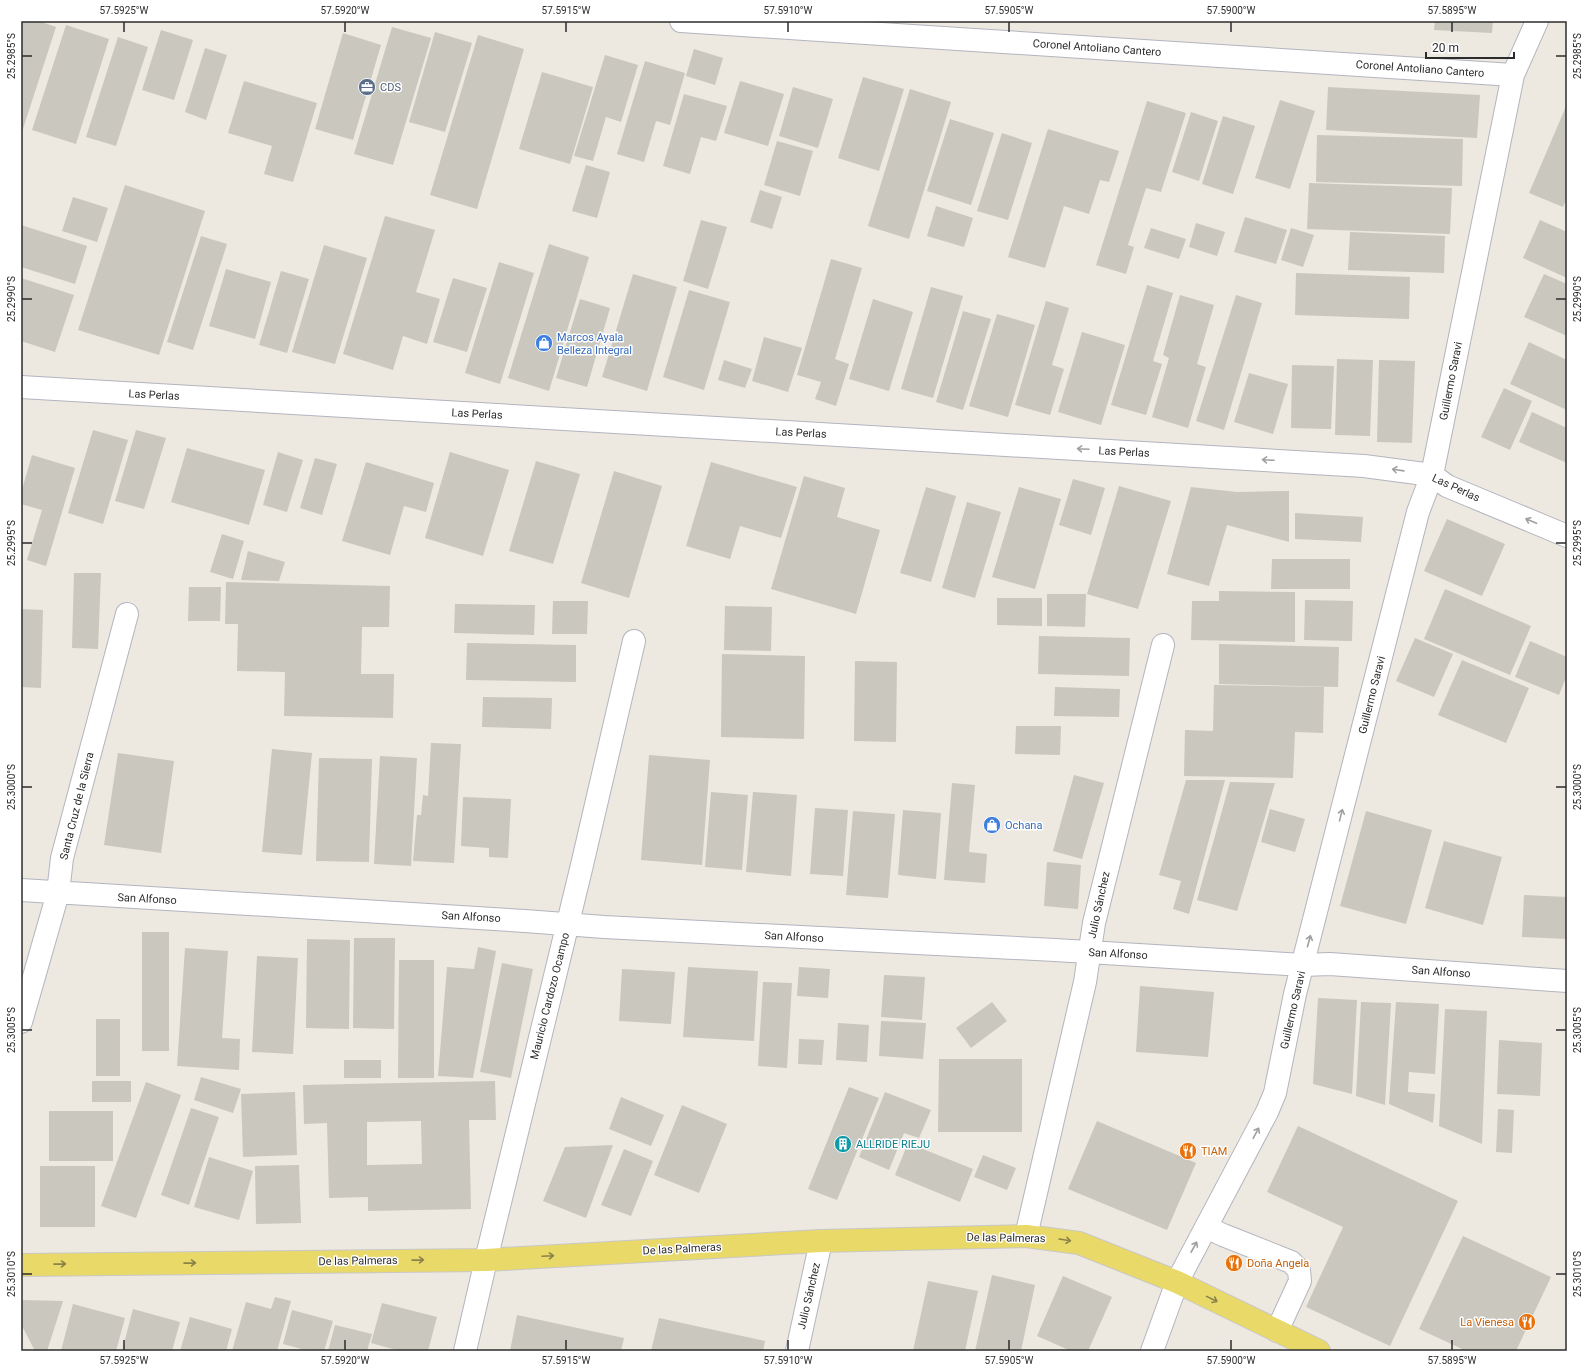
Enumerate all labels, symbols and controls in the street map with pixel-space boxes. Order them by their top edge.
text: 57.5925°W [100,5,149,16]
text: 57.5920°W [321,5,370,16]
text: 57.5915°W [542,5,591,16]
text: 57.5910°W [764,5,813,16]
text: 57.5905°W [985,5,1034,16]
text: 57.5900°W [1207,5,1256,16]
text: 57.5895°W [1428,5,1477,16]
text: 25.2985°S [6,33,17,79]
text: 25.2985°S [1572,33,1583,79]
scale bar [1426,34,1514,60]
street label: Coronel Antoliano Cantero [1032,37,1162,59]
text: 20 m [1432,41,1459,55]
street label: Coronel Antoliano Cantero [1355,58,1485,80]
office icon: CDS [357,77,377,97]
place label: CDS [380,81,401,94]
text: 25.2990°S [6,276,17,322]
text: 25.2990°S [1572,276,1583,322]
place label: Marcos Ayala Belleza Integral [557,331,632,357]
shop icon: Marcos Ayala Belleza Integral [534,333,554,353]
street label: Guillermo Saravi [1437,341,1465,421]
street label: Las Perlas [128,387,180,403]
street label: Las Perlas [451,406,503,422]
street label: Las Perlas [775,425,827,441]
street label: Las Perlas [1098,444,1150,460]
one-way arrow [1077,445,1090,453]
one-way arrow [1262,456,1275,464]
one-way arrow [1392,466,1405,474]
street label: Las Perlas [1430,471,1482,505]
one-way arrow [1526,517,1538,524]
text: 25.2995°S [6,520,17,566]
text: 25.2995°S [1572,520,1583,566]
street label: Guillermo Saravi [1356,655,1388,735]
street label: Santa Cruz de la Sierra [57,751,97,861]
text: 25.3000°S [6,764,17,810]
text: 25.3000°S [1572,764,1583,810]
one-way arrow [1338,809,1346,822]
shop icon: Ochana [982,815,1002,835]
place label: Ochana [1005,819,1042,832]
street label: Julio Sánchez [1086,870,1113,940]
street label: San Alfonso [117,891,177,907]
street label: San Alfonso [441,909,501,925]
street label: San Alfonso [764,929,824,945]
street label: Mauricio Cardozo Ocampo [528,931,572,1061]
one-way arrow [1306,935,1314,948]
street label: San Alfonso [1088,946,1148,962]
street label: San Alfonso [1411,963,1471,981]
street label: Guillermo Saravi [1278,970,1308,1050]
text: 25.3005°S [6,1007,17,1053]
text: 25.3005°S [1572,1007,1583,1053]
one-way arrow [1253,1127,1260,1139]
building icon: ALLRIDE RIEJU [833,1134,853,1154]
place label: ALLRIDE RIEJU [856,1138,930,1151]
restaurant icon: TIAM [1178,1141,1198,1161]
place label: TIAM [1201,1145,1227,1158]
street label: De las Palmeras [966,1231,1046,1245]
one-way arrow [1058,1237,1071,1245]
street label: De las Palmeras [642,1240,722,1258]
one-way arrow [1191,1241,1199,1253]
text: 25.3010°S [6,1251,17,1297]
text: 25.3010°S [1572,1251,1583,1297]
one-way arrow [541,1253,554,1260]
restaurant icon: Doña Angela [1224,1253,1244,1273]
street label: De las Palmeras [318,1254,398,1268]
one-way arrow [411,1257,424,1264]
place label: Doña Angela [1247,1257,1309,1270]
one-way arrow [183,1259,196,1267]
one-way arrow [53,1260,66,1268]
street label: Julio Sánchez [795,1261,823,1331]
one-way arrow [1206,1296,1218,1303]
restaurant icon: La Vienesa [1517,1312,1537,1332]
place label: La Vienesa [1460,1316,1514,1329]
text: 57.5925°W [100,1355,149,1366]
text: 57.5920°W [321,1355,370,1366]
text: 57.5915°W [542,1355,591,1366]
text: 57.5910°W [764,1355,813,1366]
text: 57.5905°W [985,1355,1034,1366]
text: 57.5900°W [1207,1355,1256,1366]
text: 57.5895°W [1428,1355,1477,1366]

